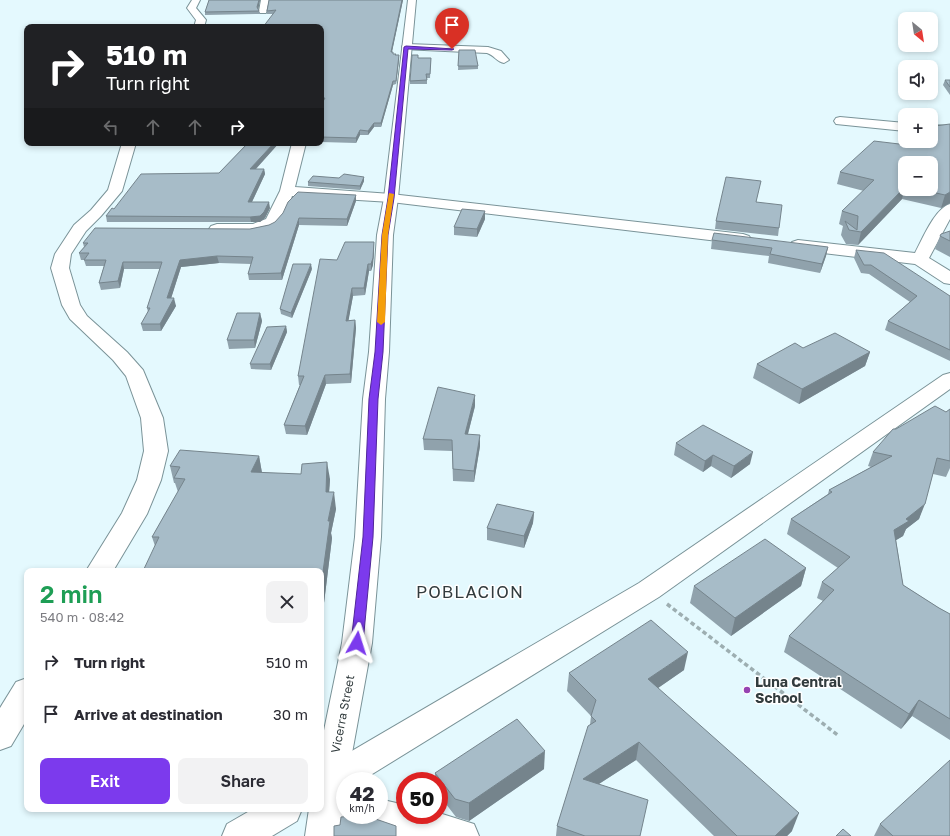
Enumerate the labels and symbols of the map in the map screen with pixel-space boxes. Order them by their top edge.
pin [435,8,469,49]
north arrow [898,12,938,52]
district label: POBLACION [416,581,524,602]
position arrow [336,622,378,664]
street label: Vicerra Street [328,673,357,754]
place label: Luna Central School [755,673,842,706]
marker: Luna Central School [742,685,752,695]
speed limit sign: 50 [396,772,448,824]

